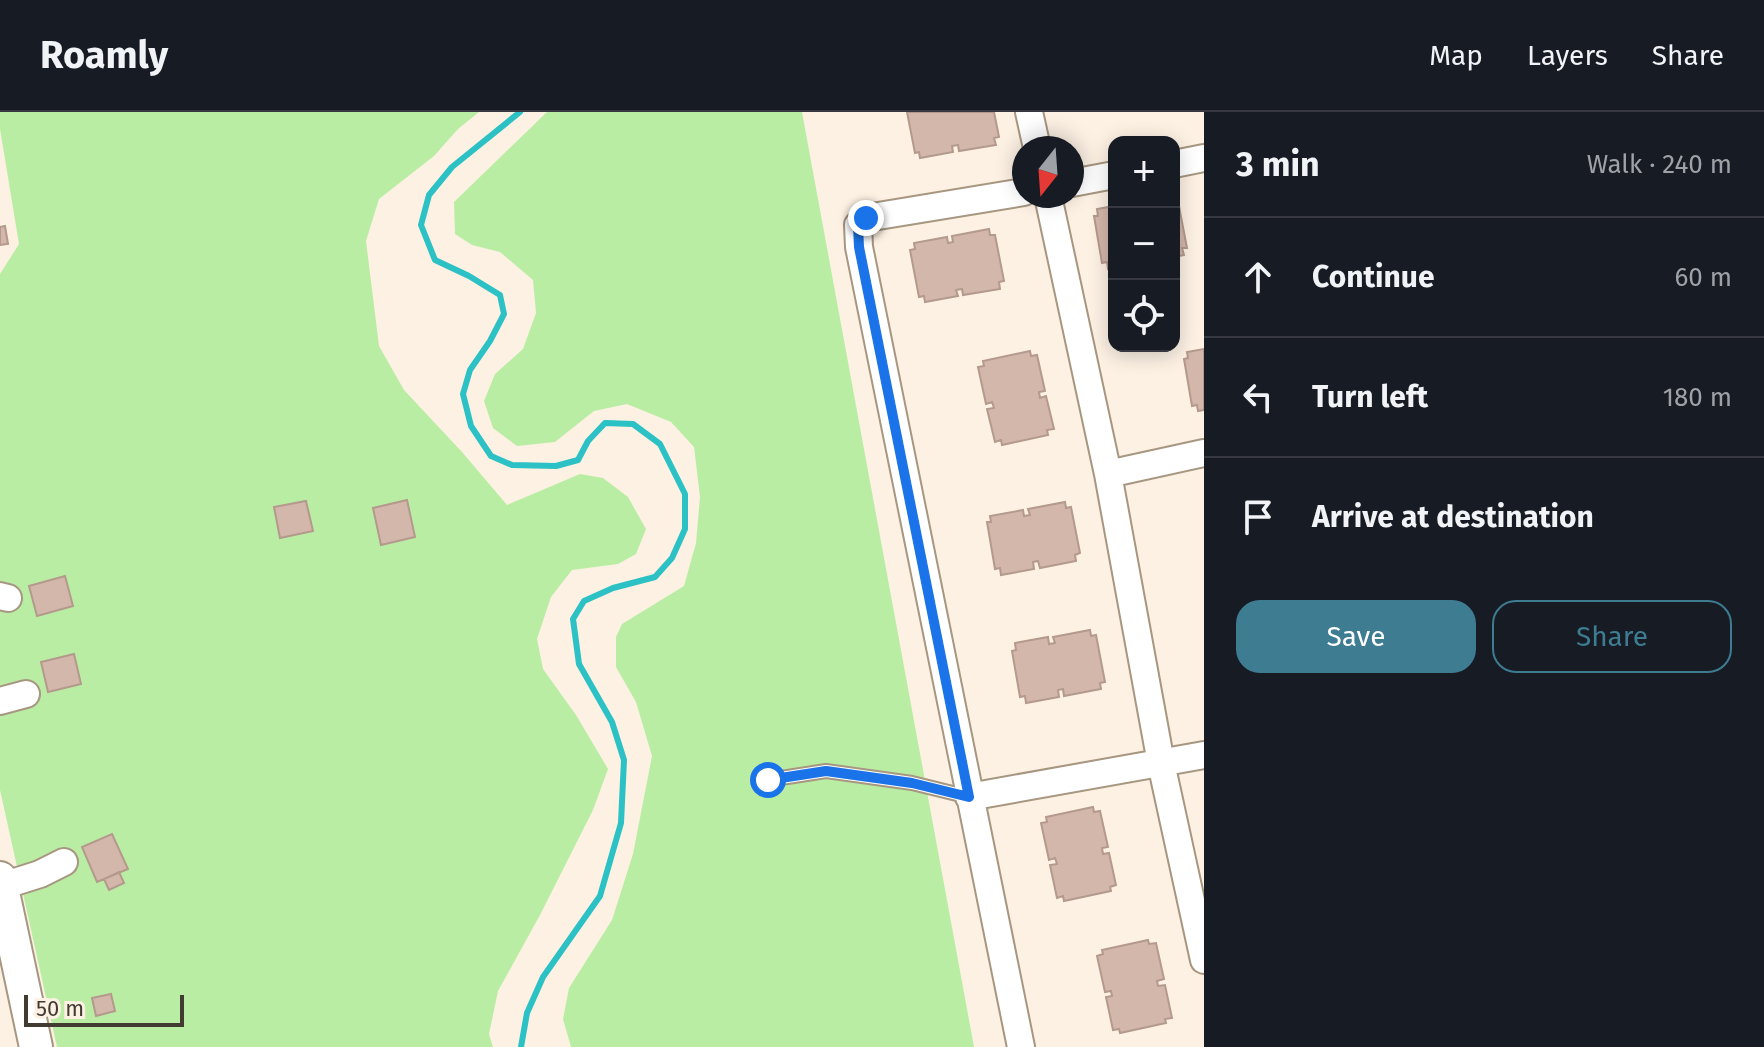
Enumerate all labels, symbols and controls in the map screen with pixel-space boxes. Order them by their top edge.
text: Roamly [40,32,168,78]
text: Map [1429,39,1483,72]
text: Layers [1527,39,1608,72]
text: Share [1652,39,1724,72]
north arrow [1012,136,1084,208]
map controls [1108,136,1180,352]
button: + [1108,136,1180,208]
text: 3 min [1236,144,1320,185]
text: Walk · 240 m [1587,149,1732,180]
route end [848,200,884,236]
button: − [1108,208,1180,280]
icon: ahead [1236,255,1280,299]
text: Continue [1312,259,1435,295]
text: 60 m [1674,262,1732,293]
button: locate [1108,280,1180,352]
icon: left [1236,375,1280,419]
text: Turn left [1312,379,1428,415]
text: 180 m [1663,382,1732,413]
icon: arrive [1236,495,1280,539]
text: Arrive at destination [1312,499,1594,535]
button: Save [1236,600,1476,673]
button: Share [1492,600,1732,673]
route start [750,762,786,798]
scale bar [24,991,184,1027]
text: 50 m [36,995,84,1022]

